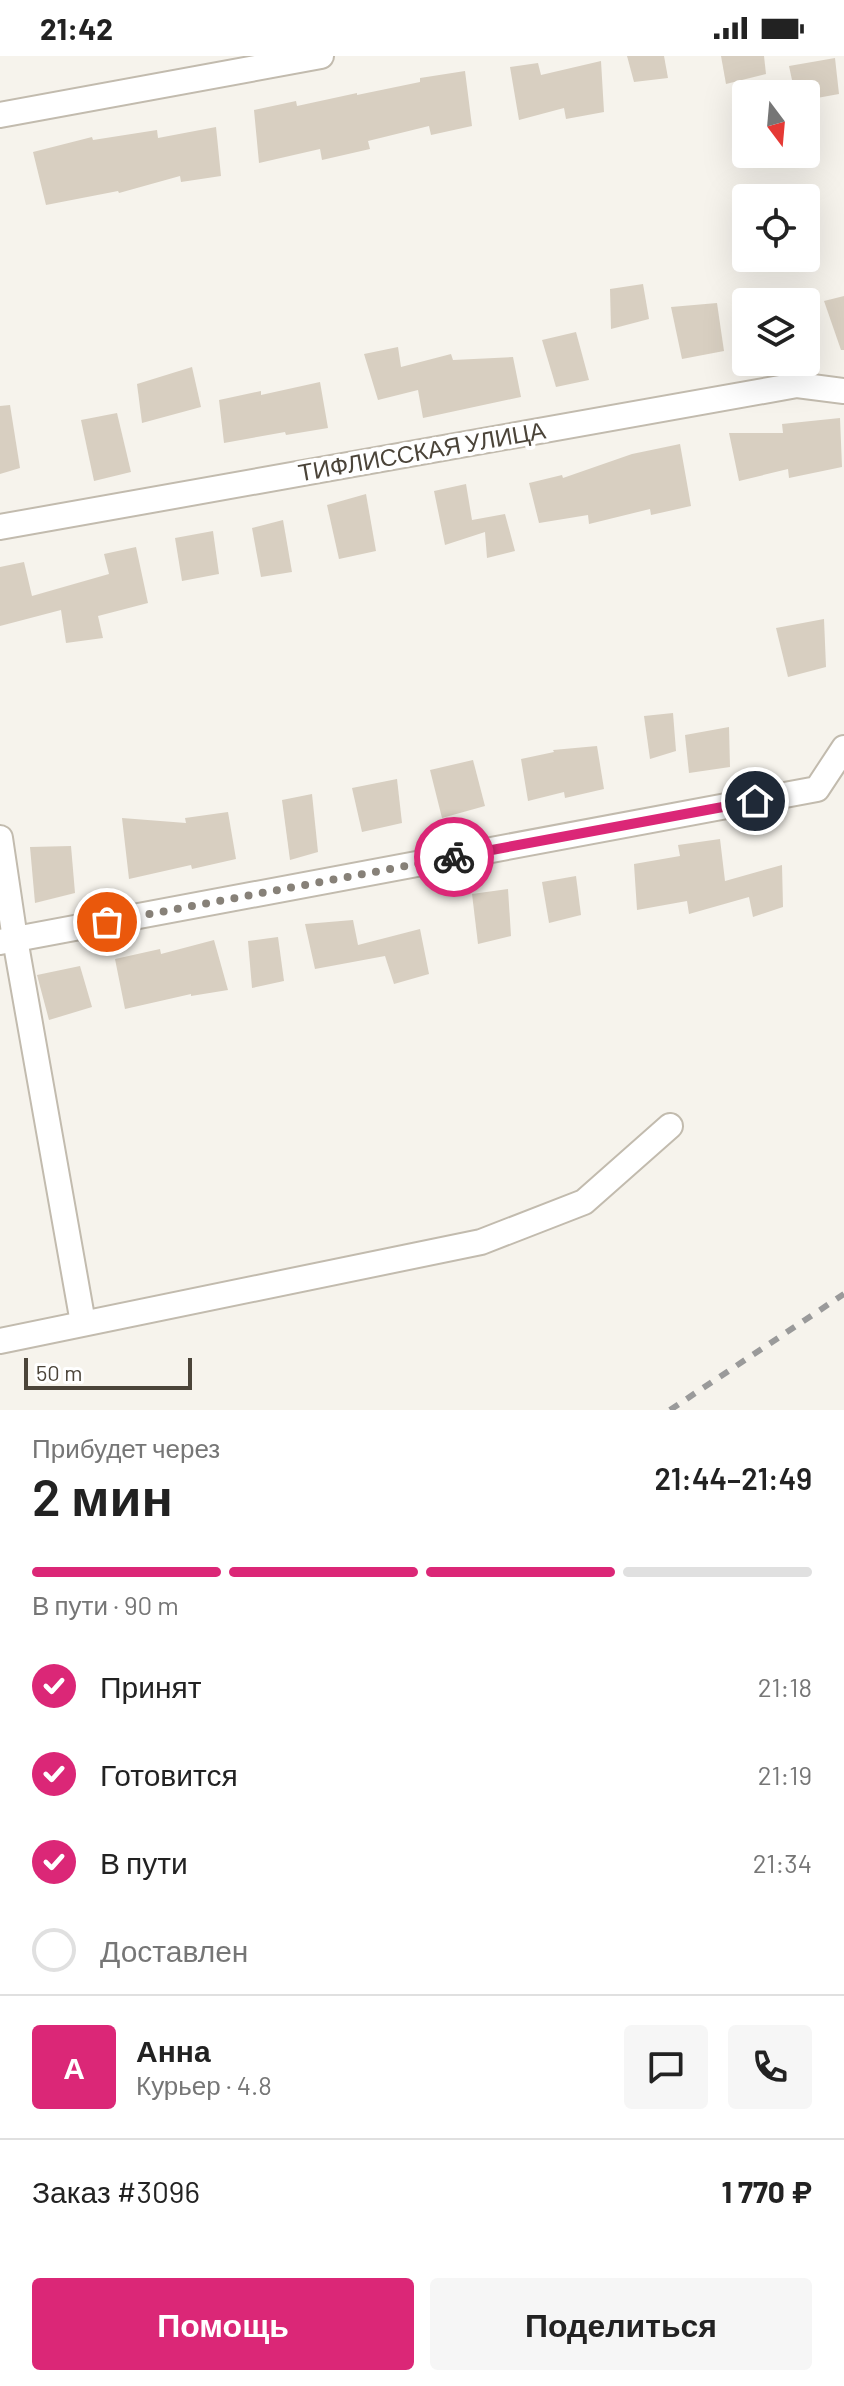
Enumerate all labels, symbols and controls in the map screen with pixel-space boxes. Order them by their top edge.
text: 21:42 [40,10,113,46]
north arrow [732,80,820,168]
map controls [732,80,820,376]
button: locate [732,184,820,272]
button: layers [732,288,820,376]
street label: ТИФЛИССКАЯ УЛИЦА [296,415,548,487]
pin [721,767,789,835]
icon: home [733,779,777,823]
courier [414,817,494,897]
icon: bike [432,835,476,879]
pin [73,888,141,956]
icon: bag [85,900,129,944]
scale bar [24,1354,192,1390]
text: 50 m [36,1359,82,1385]
text: Прибудет через [32,1432,220,1463]
text: 21:44–21:49 [655,1460,812,1496]
text: 2 мин [32,1464,173,1526]
text: В пути · 90 m [32,1589,179,1620]
icon: check [32,1664,76,1708]
text: Принят [100,1668,202,1704]
text: 21:18 [758,1671,812,1702]
icon: check [32,1752,76,1796]
text: Готовится [100,1756,238,1792]
text: 21:19 [758,1759,812,1790]
icon: check [32,1840,76,1884]
text: В пути [100,1844,188,1880]
text: 21:34 [753,1847,812,1878]
text: Доставлен [100,1932,248,1968]
button: chat [624,2025,708,2109]
button: phone [728,2025,812,2109]
text: Анна [136,2032,211,2068]
text: А [63,2049,85,2085]
text: Курьер · 4.8 [136,2069,272,2100]
text: Заказ #3096 [32,2173,200,2209]
text: 1 770 ₽ [721,2173,812,2209]
button: Помощь [32,2278,414,2370]
button: Поделиться [430,2278,812,2370]

